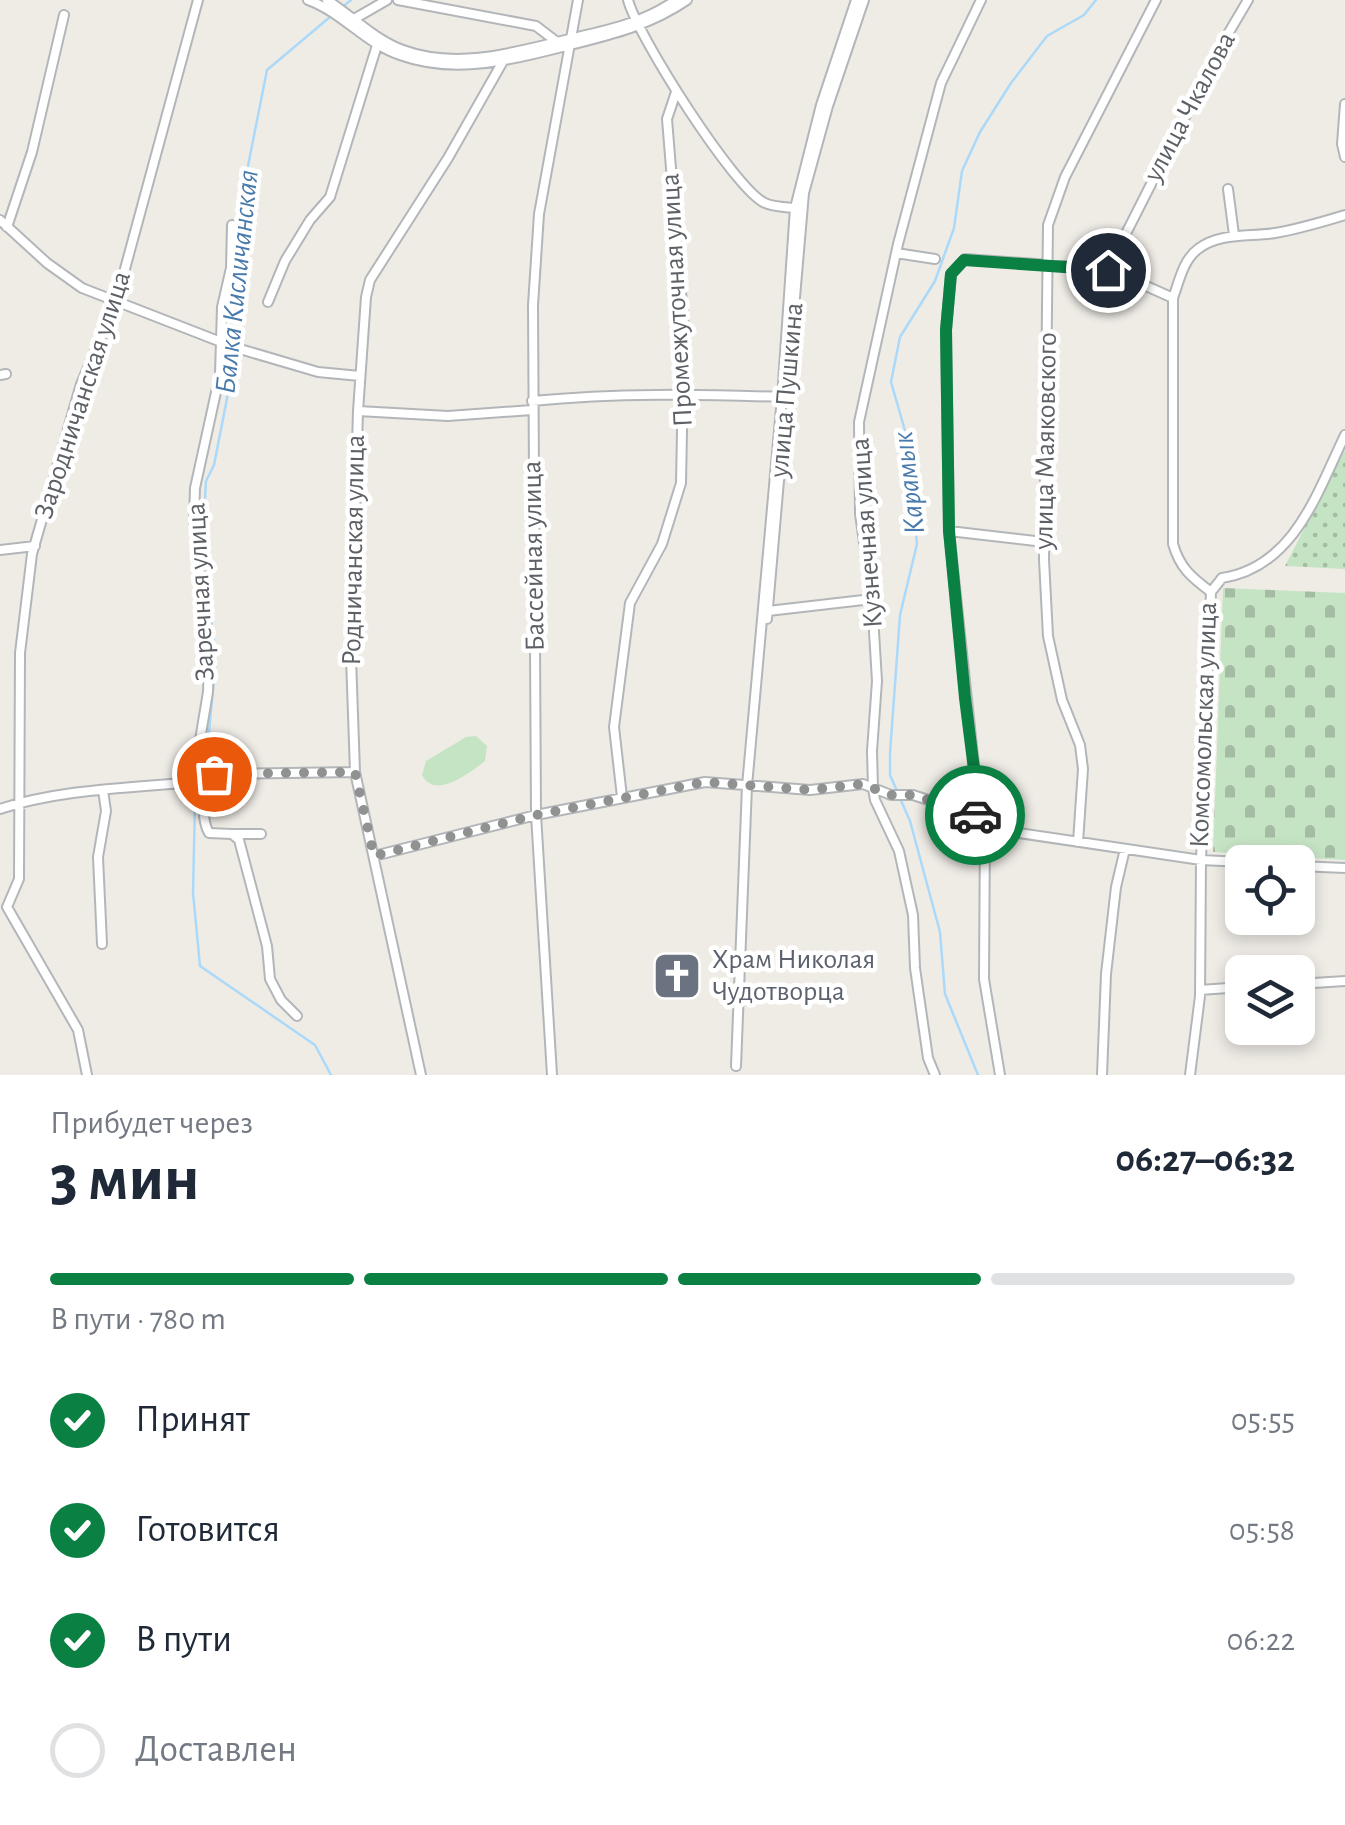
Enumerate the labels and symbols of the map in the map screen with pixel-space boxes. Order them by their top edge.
street label: улица Чкалова [1139,28,1241,187]
water label: Балка Кисличанская [210,168,264,396]
street label: Промежуточная улица [656,172,698,428]
pin [1066,228,1151,313]
street label: Зародничанская улица [30,267,136,522]
street label: улица Пушкина [765,301,809,480]
street label: улица Маяковского [1030,332,1062,551]
water label: Карамык [888,429,930,536]
street label: Родничанская улица [338,434,370,666]
street label: Кузнечная улица [846,437,888,629]
street label: Бассейная улица [518,460,550,652]
street label: Заречная улица [182,502,220,682]
street label: Комсомольская улица [1186,601,1222,848]
pin [172,732,257,817]
courier [925,765,1025,865]
place label: Храм Николая Чудотворца [712,946,875,1006]
church icon: Храм Николая Чудотворца [651,950,703,1002]

